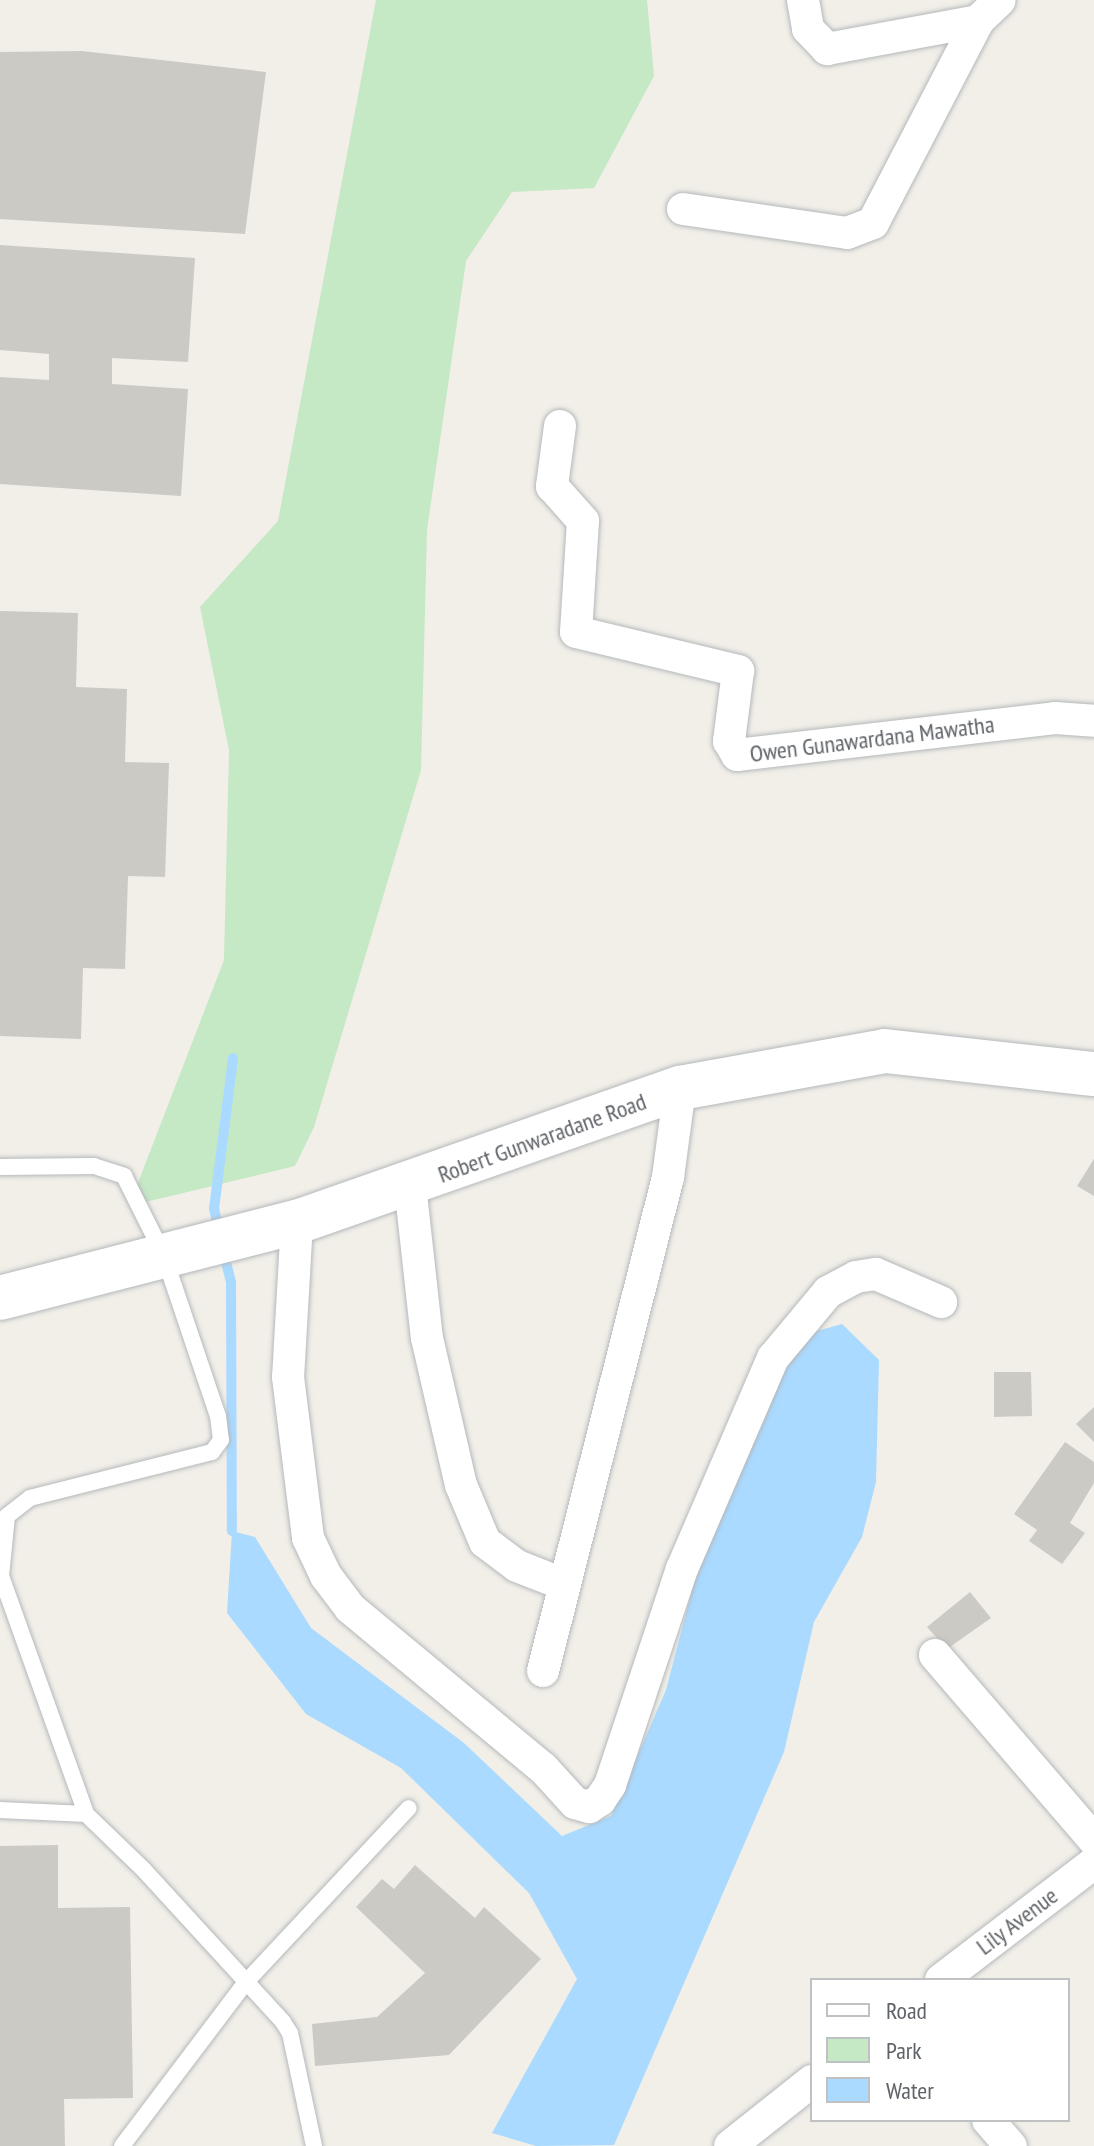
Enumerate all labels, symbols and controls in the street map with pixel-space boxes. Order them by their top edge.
street label: Owen Gunawardana Mawatha [748,710,996,768]
street label: Robert Gunwaradane Road [434,1087,650,1189]
street label: Lily Avenue [970,1881,1064,1961]
legend [810,1978,1070,2122]
text: Road [886,1995,927,2026]
text: Park [886,2035,922,2066]
text: Water [886,2075,934,2106]

